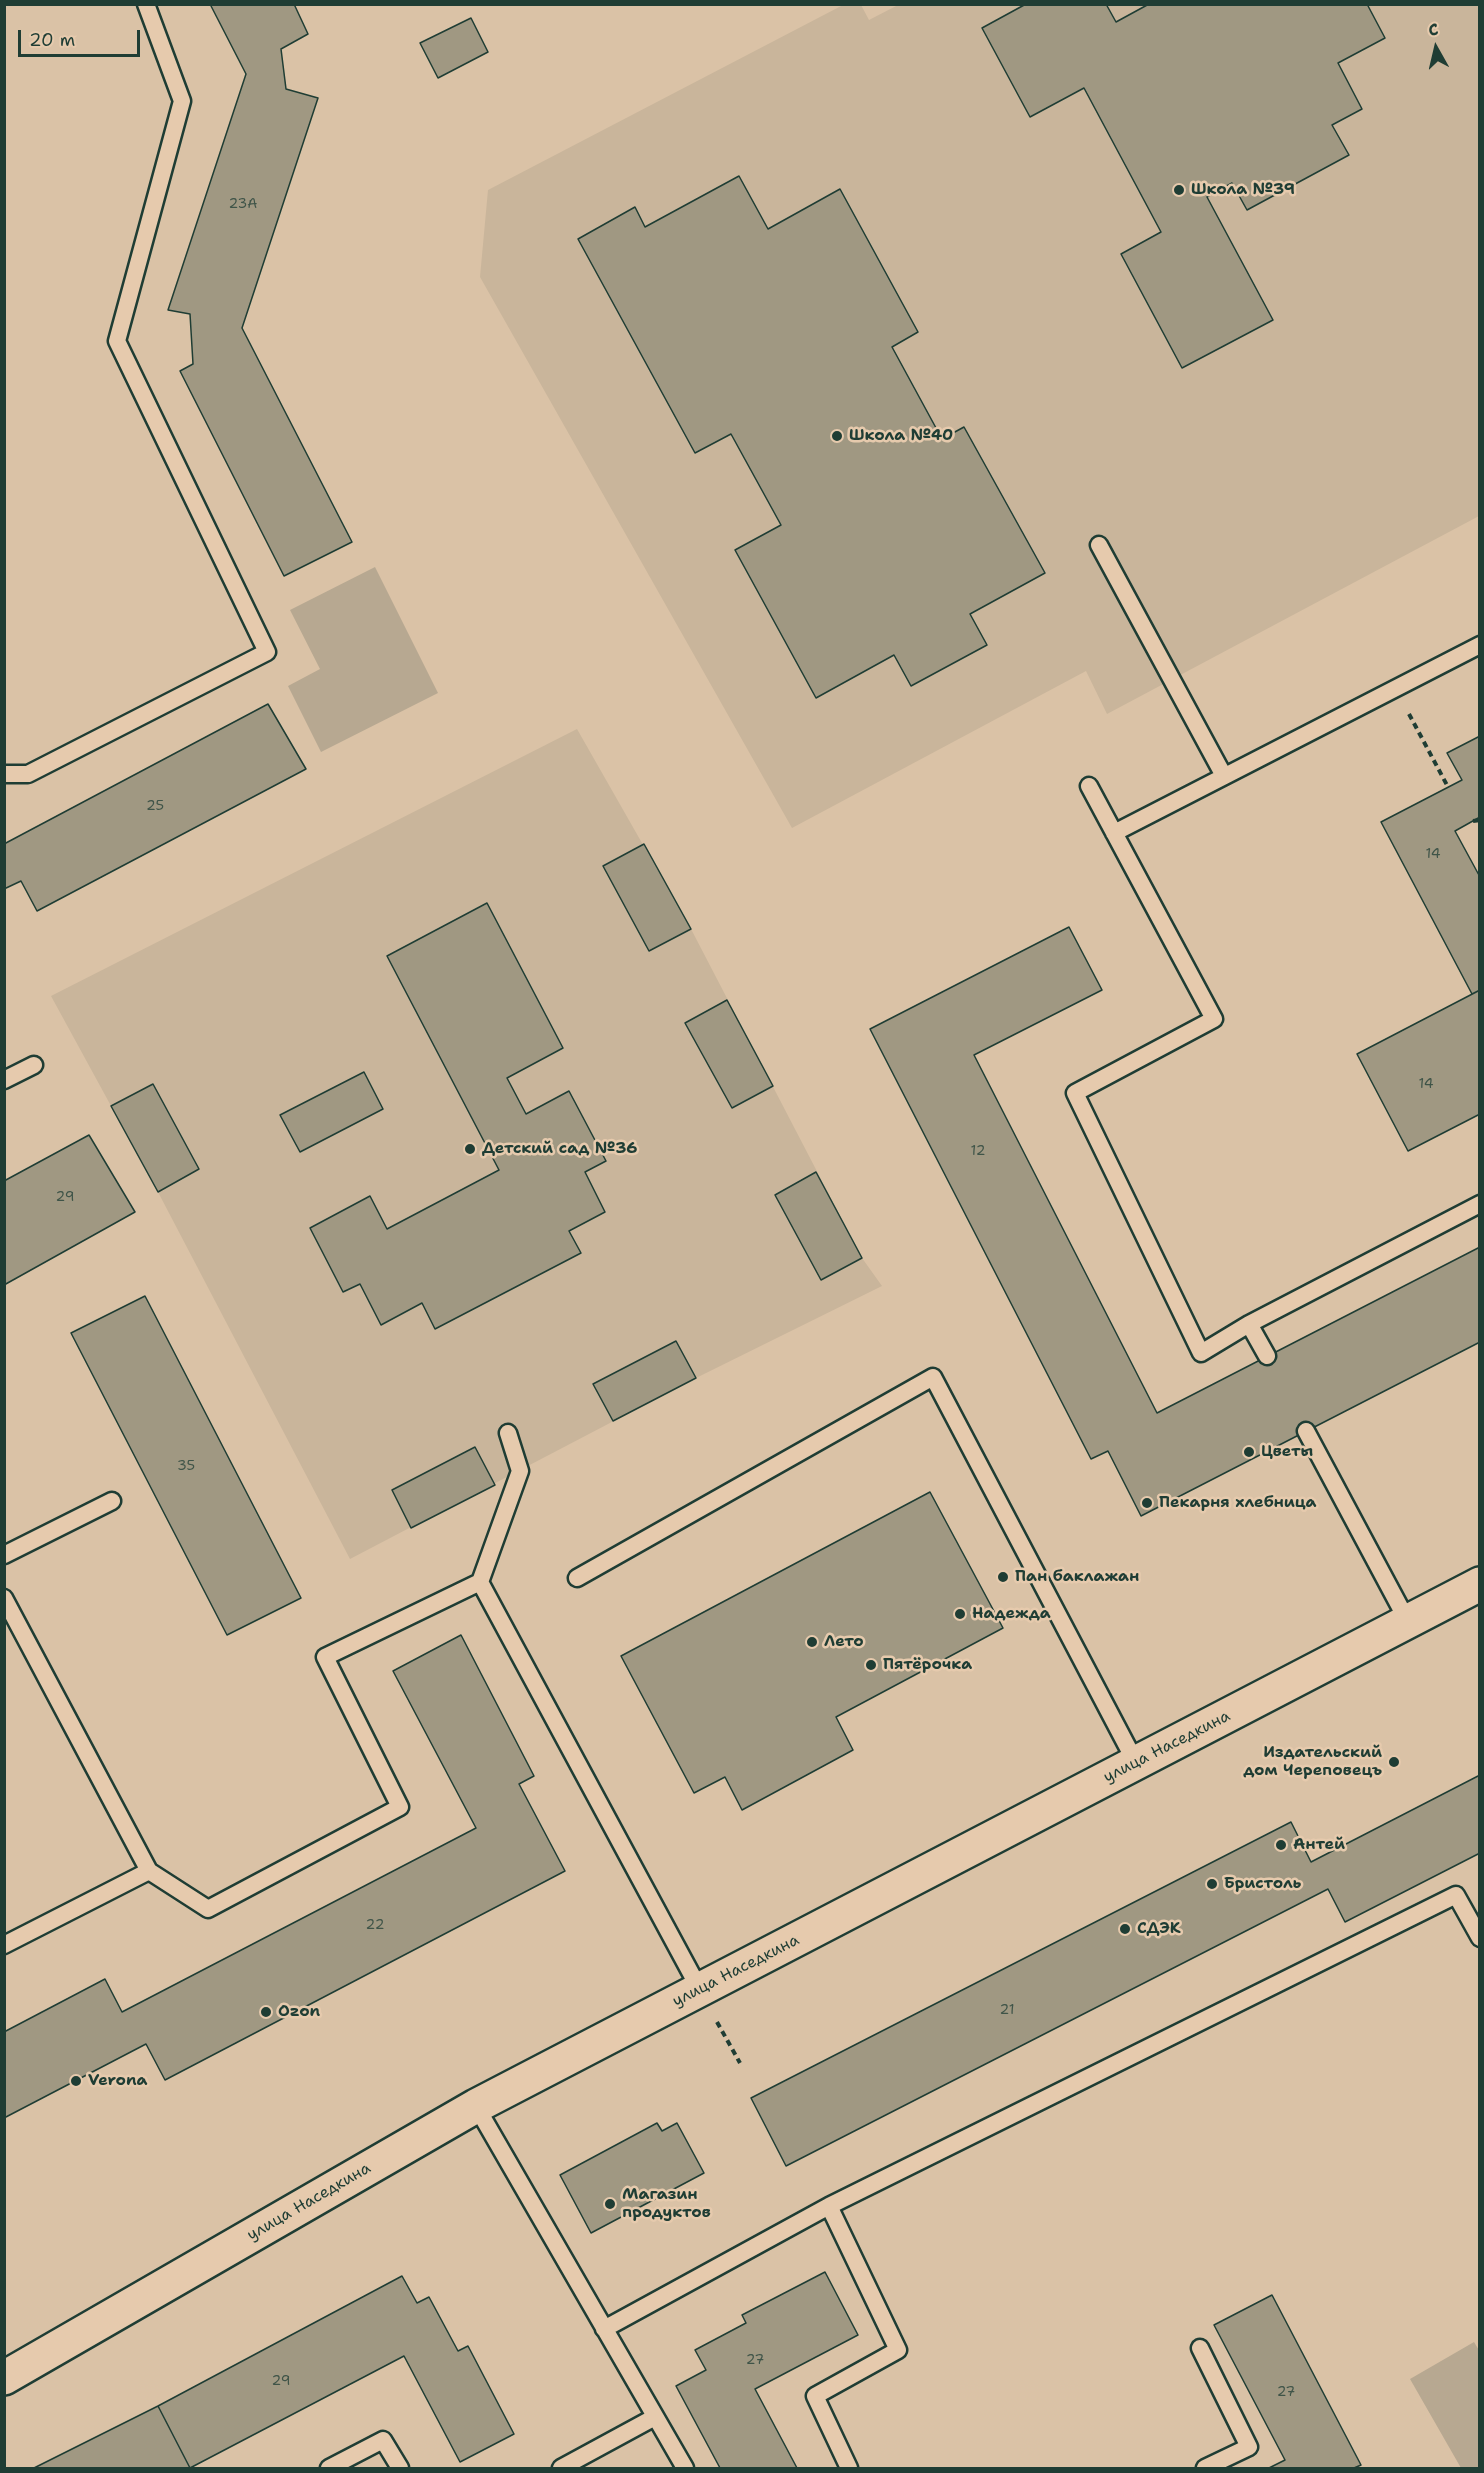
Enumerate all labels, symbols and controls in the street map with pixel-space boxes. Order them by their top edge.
scale bar [21,18,142,56]
north arrow [1406,18,1466,78]
text: С [1427,19,1440,41]
text: 20 m [29,28,75,52]
place label: Школа №39 [1191,180,1295,200]
marker: Школа №39 [1172,183,1186,197]
house number: 23А [228,196,258,212]
place label: Школа №40 [849,426,953,446]
marker: Школа №40 [830,429,844,443]
house number: 25 [146,798,164,814]
house number: 14 [1425,846,1441,862]
house number: 14 [1418,1076,1434,1092]
place label: Детский сад №36 [482,1139,638,1159]
marker: Детский сад №36 [463,1142,477,1156]
house number: 12 [971,1143,985,1159]
house number: 29 [56,1189,74,1205]
place label: Цветы [1261,1442,1313,1462]
marker: Цветы [1242,1445,1256,1459]
house number: 35 [177,1458,195,1474]
place label: Пекарня хлебница [1159,1493,1316,1513]
marker: Пекарня хлебница [1140,1496,1154,1510]
place label: Пан баклажан [1015,1567,1139,1587]
marker: Пан баклажан [996,1570,1010,1584]
place label: Надежда [972,1604,1051,1624]
marker: Надежда [953,1607,967,1621]
place label: Лето [824,1632,864,1652]
marker: Лето [805,1635,819,1649]
place label: Пятёрочка [883,1655,972,1675]
marker: Пятёрочка [864,1658,878,1672]
street label: улица Наседкина [1100,1707,1234,1787]
place label: Издательский дом Череповецъ [1243,1743,1382,1781]
marker: Издательский дом Череповецъ [1387,1755,1401,1769]
place label: Антей [1293,1835,1345,1855]
marker: Антей [1274,1838,1288,1852]
place label: Бристоль [1224,1874,1301,1894]
marker: Бристоль [1205,1877,1219,1891]
house number: 22 [366,1917,384,1933]
place label: СДЭК [1137,1919,1181,1939]
marker: СДЭК [1118,1922,1132,1936]
street label: улица Наседкина [669,1931,803,2011]
place label: Ozon [278,2002,320,2022]
house number: 21 [1000,2002,1014,2018]
marker: Ozon [259,2005,273,2019]
place label: Verona [88,2071,148,2091]
marker: Verona [69,2074,83,2088]
street label: улица Наседкина [244,2159,374,2245]
place label: Магазин продуктов [622,2185,711,2223]
marker: Магазин продуктов [603,2197,617,2211]
house number: 27 [746,2352,764,2368]
house number: 29 [272,2373,290,2389]
house number: 27 [1277,2384,1295,2400]

